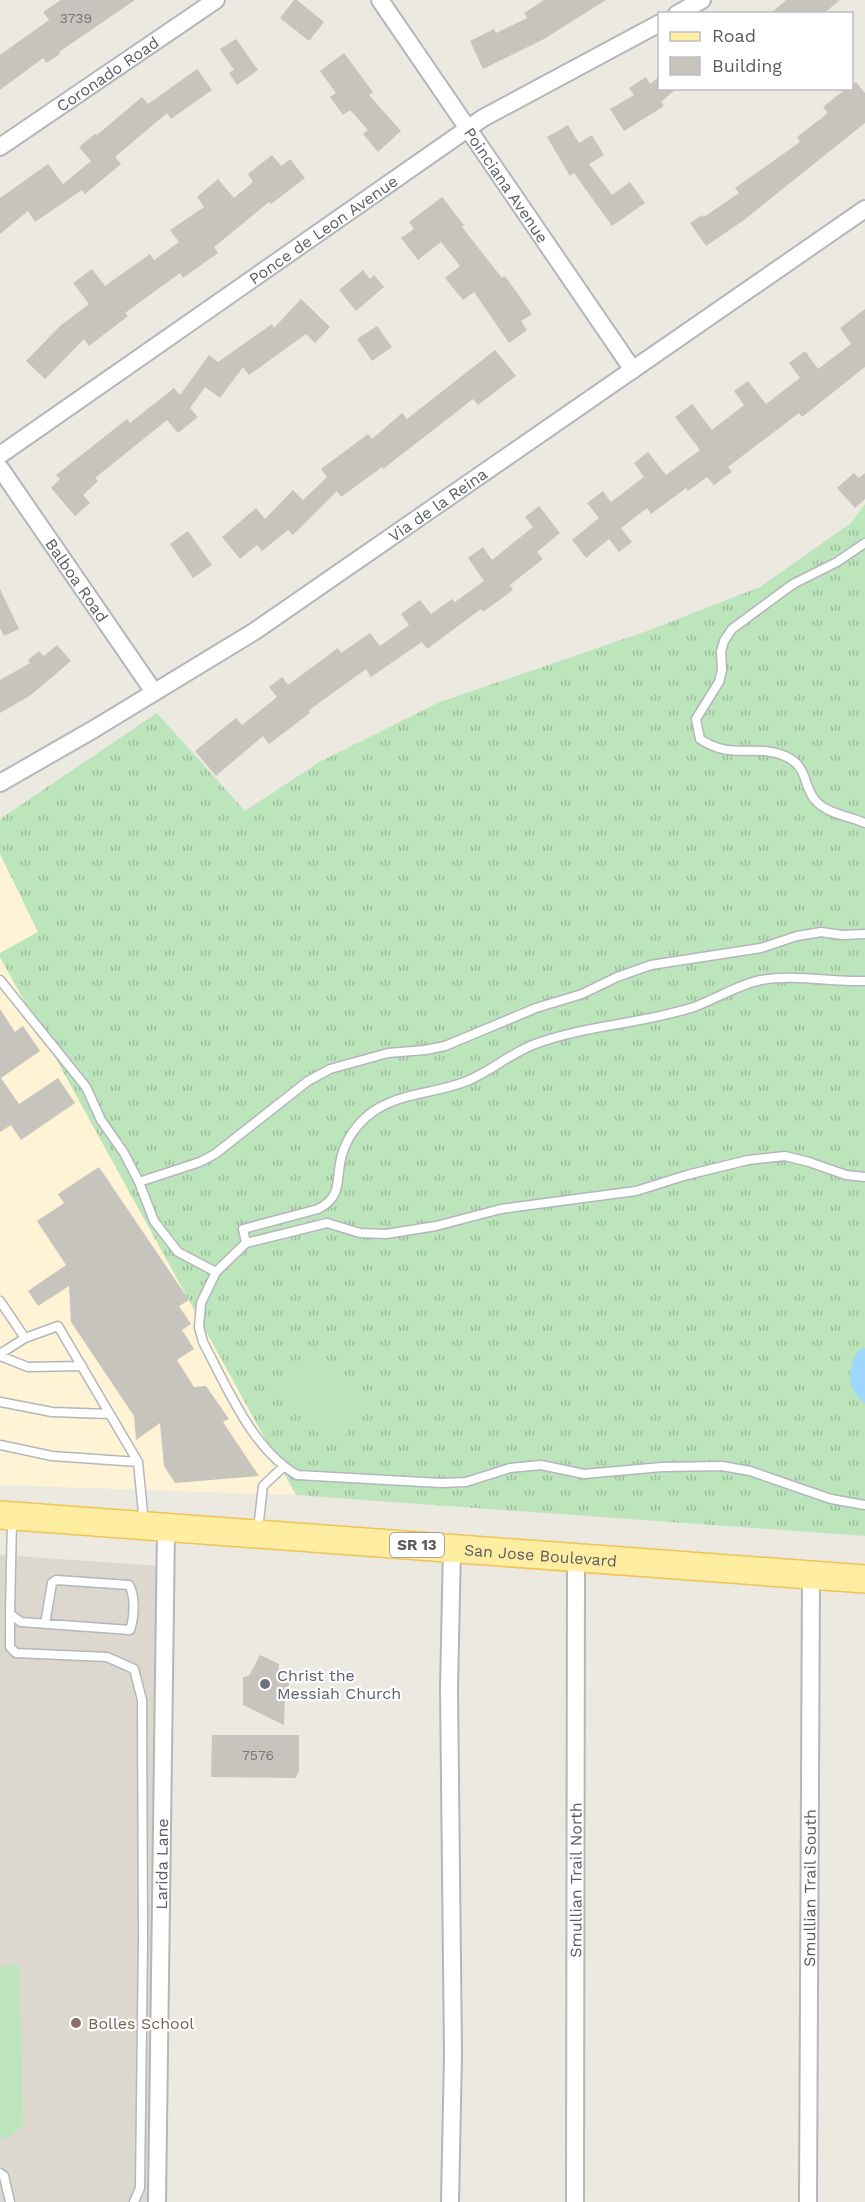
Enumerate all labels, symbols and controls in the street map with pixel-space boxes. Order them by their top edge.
house number: 3739 [60,10,92,26]
legend [658,12,853,90]
text: Road [712,25,756,46]
street label: Coronado Road [53,32,162,115]
text: Building [712,55,782,76]
street label: Poinciana Avenue [460,124,553,246]
street label: Ponce de Leon Avenue [245,171,401,288]
street label: Via de la Reina [385,464,491,545]
street label: Balboa Road [42,535,112,626]
road number: SR 13 [390,1533,444,1557]
street label: San Jose Boulevard [463,1540,618,1570]
place label: Christ the Messiah Church [277,1666,401,1703]
marker: Christ the Messiah Church [258,1677,272,1691]
house number: 7576 [242,1747,274,1763]
street label: Smullian Trail North [566,1802,585,1958]
street label: Smullian Trail South [800,1809,819,1967]
street label: Larida Lane [151,1818,172,1910]
place label: Bolles School [88,2014,194,2033]
marker: Bolles School [69,2016,83,2030]

